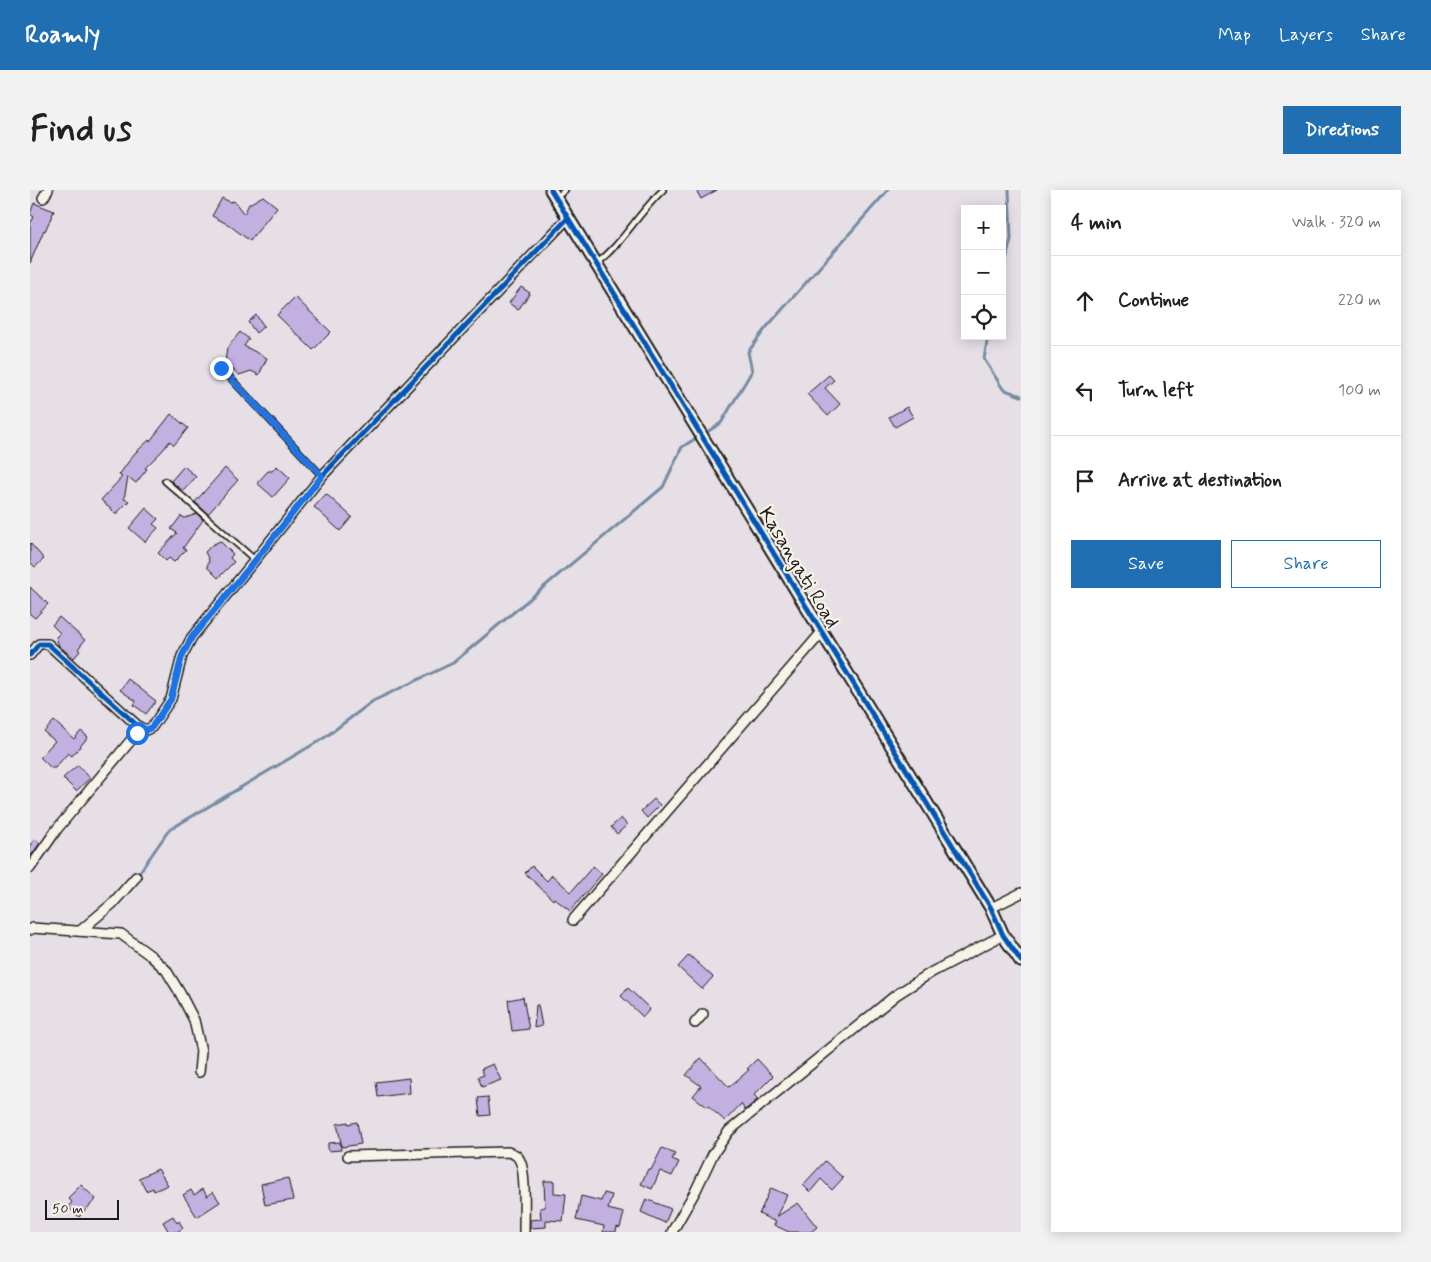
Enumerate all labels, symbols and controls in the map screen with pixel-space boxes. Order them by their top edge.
text: Roamly [25,20,100,51]
text: Map [1218,23,1251,47]
text: Layers [1279,23,1333,47]
text: Share [1361,23,1406,47]
button: Directions [1283,106,1401,154]
text: Find us [30,107,132,153]
map controls [961,205,1006,340]
button: + [961,205,1006,250]
text: 4 min [1071,209,1122,237]
text: Walk · 320 m [1292,212,1381,233]
button: − [961,250,1006,295]
icon: ahead [1071,287,1099,315]
text: Continue [1118,288,1189,313]
text: 220 m [1338,290,1381,311]
button: locate [961,295,1006,340]
route end [210,357,233,380]
icon: left [1071,377,1099,405]
text: Turn left [1118,378,1194,403]
text: 100 m [1338,380,1381,401]
icon: arrive [1071,467,1099,495]
text: Arrive at destination [1118,468,1282,493]
street label: Kasangati Road [752,502,846,633]
button: Save [1071,540,1221,588]
button: Share [1231,540,1381,588]
route start [126,722,149,745]
scale bar [45,1197,119,1220]
text: 50 m [52,1200,83,1218]

